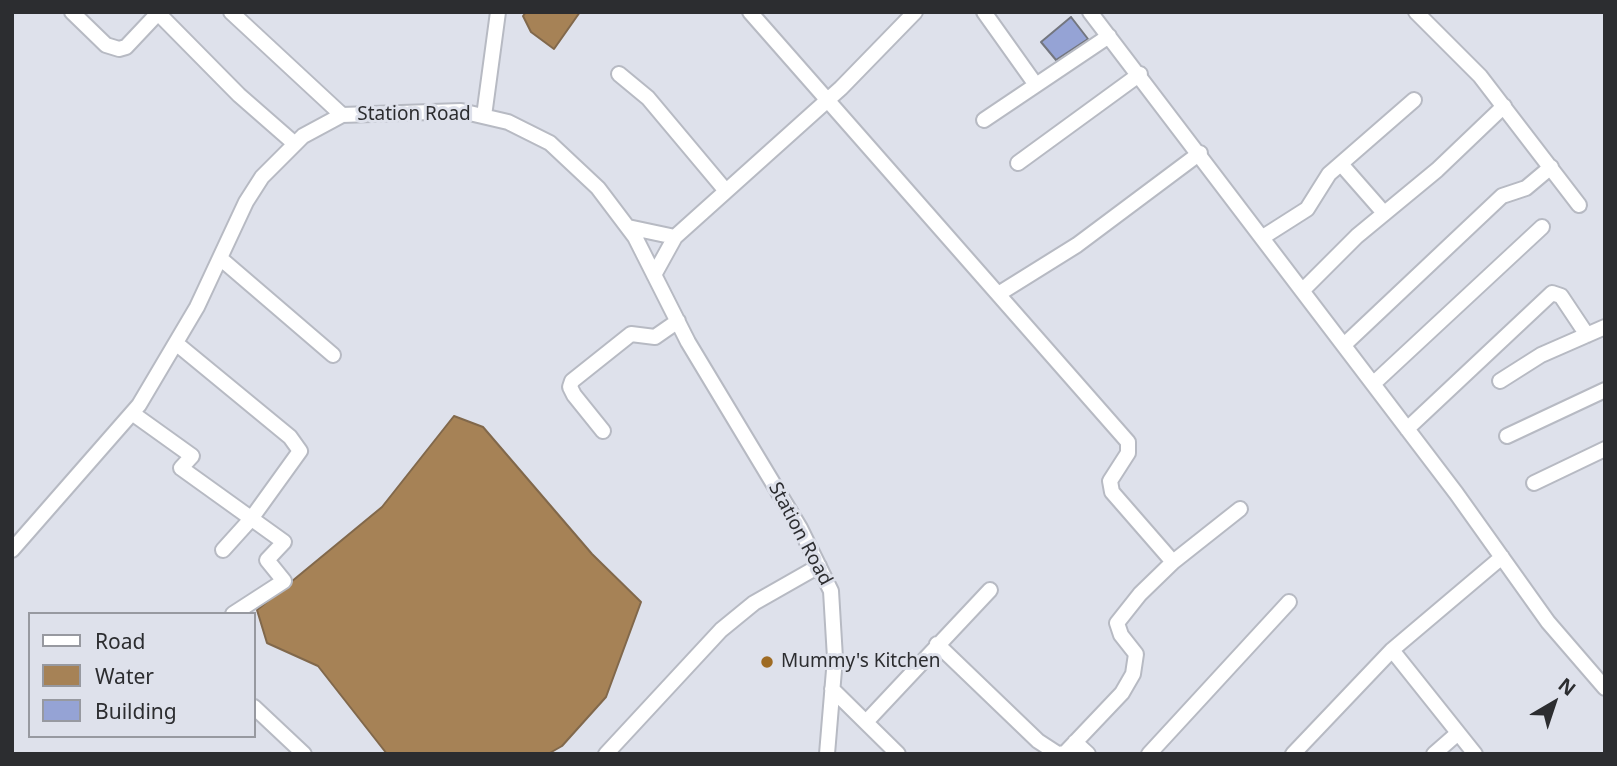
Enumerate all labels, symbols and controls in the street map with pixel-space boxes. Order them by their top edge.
street label: Station Road [357,104,471,126]
street label: Station Road [763,479,837,589]
legend [28,612,256,738]
text: Road [95,627,145,655]
place label: Mummy's Kitchen [781,651,941,673]
marker: Mummy's Kitchen [759,654,775,670]
text: Water [95,662,154,690]
north arrow [1519,668,1589,738]
text: N [1553,672,1581,702]
text: Building [95,697,177,725]

